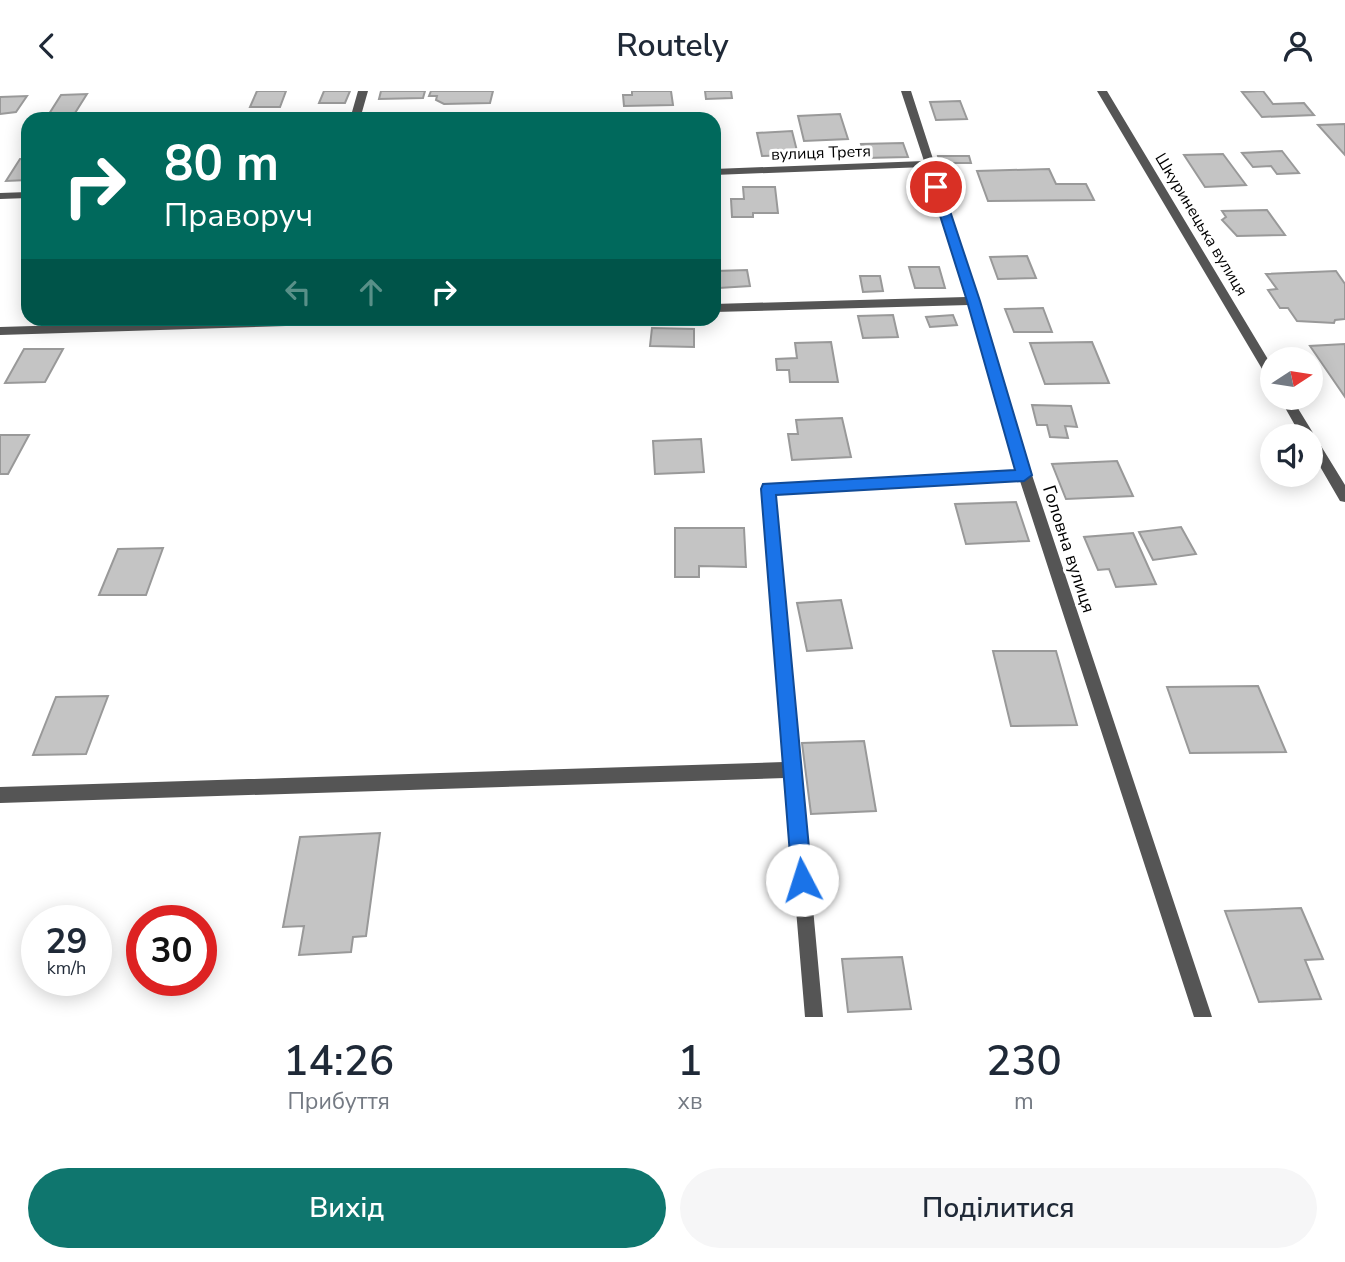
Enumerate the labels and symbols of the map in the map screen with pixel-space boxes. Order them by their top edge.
street label: вулиця Третя [771,140,871,166]
street label: Шкуринецька вулиця [1150,149,1253,300]
pin [906,157,966,217]
north arrow [1260,347,1323,409]
street label: Головна вулиця [1037,482,1101,616]
position arrow [765,843,839,917]
speed limit sign: 30 [126,905,217,996]

